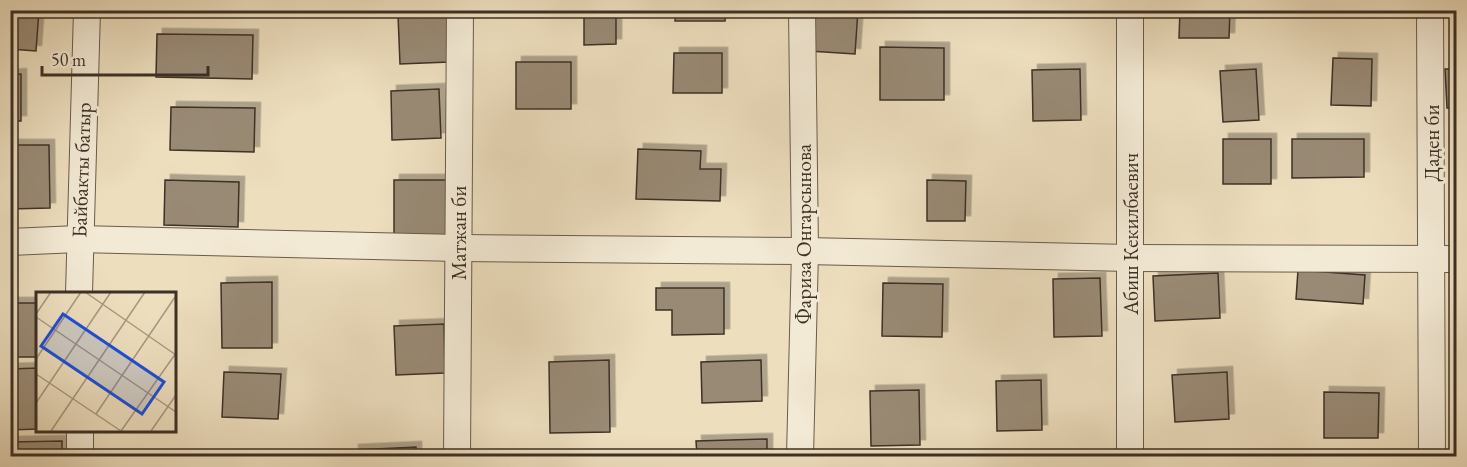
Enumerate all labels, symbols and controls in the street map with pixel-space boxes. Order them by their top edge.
scale bar [42,39,208,77]
text: 50 m [51,48,86,71]
street label: Байбакты батыр [65,102,97,238]
street label: Даден би [1418,104,1445,182]
street label: Фариза Онгарсынова [790,143,817,324]
street label: Абиш Кекилбаевич [1117,153,1144,316]
street label: Матжан би [445,186,472,280]
inset map [36,292,176,431]

